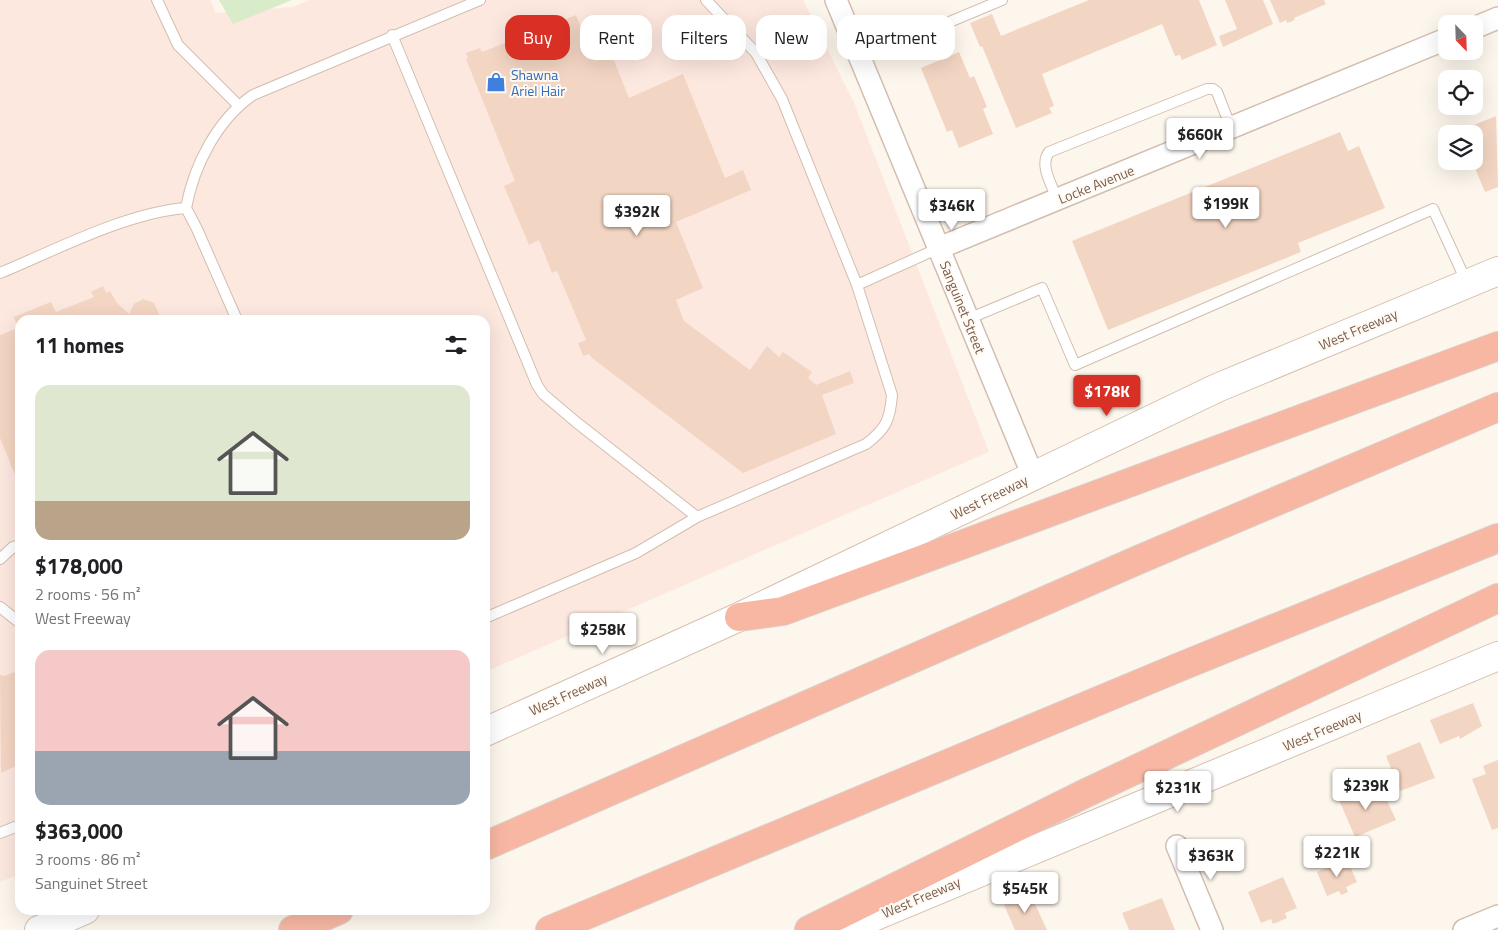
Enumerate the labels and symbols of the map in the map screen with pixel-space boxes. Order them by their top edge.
north arrow [1438,15,1482,60]
place label: Shawna Ariel Hair [511,64,565,101]
shop icon: Shawna Ariel Hair [485,71,507,93]
pin: $660K [1165,118,1235,160]
street label: Locke Avenue [1055,159,1137,209]
pin: $199K [1191,186,1261,229]
pin: $346K [917,188,987,231]
pin: $392K [602,194,672,237]
street label: Sanguinet Street [935,257,991,357]
street label: West Freeway [1315,303,1401,355]
pin: $178K [1072,374,1142,417]
street label: West Freeway [947,469,1031,525]
pin: $258K [568,612,638,655]
street label: West Freeway [525,667,611,721]
street label: West Freeway [1279,704,1365,756]
pin: $239K [1331,768,1401,811]
pin: $231K [1143,770,1213,813]
pin: $221K [1302,836,1372,878]
pin: $363K [1176,838,1246,881]
street label: West Freeway [878,871,964,923]
pin: $545K [990,872,1060,914]

